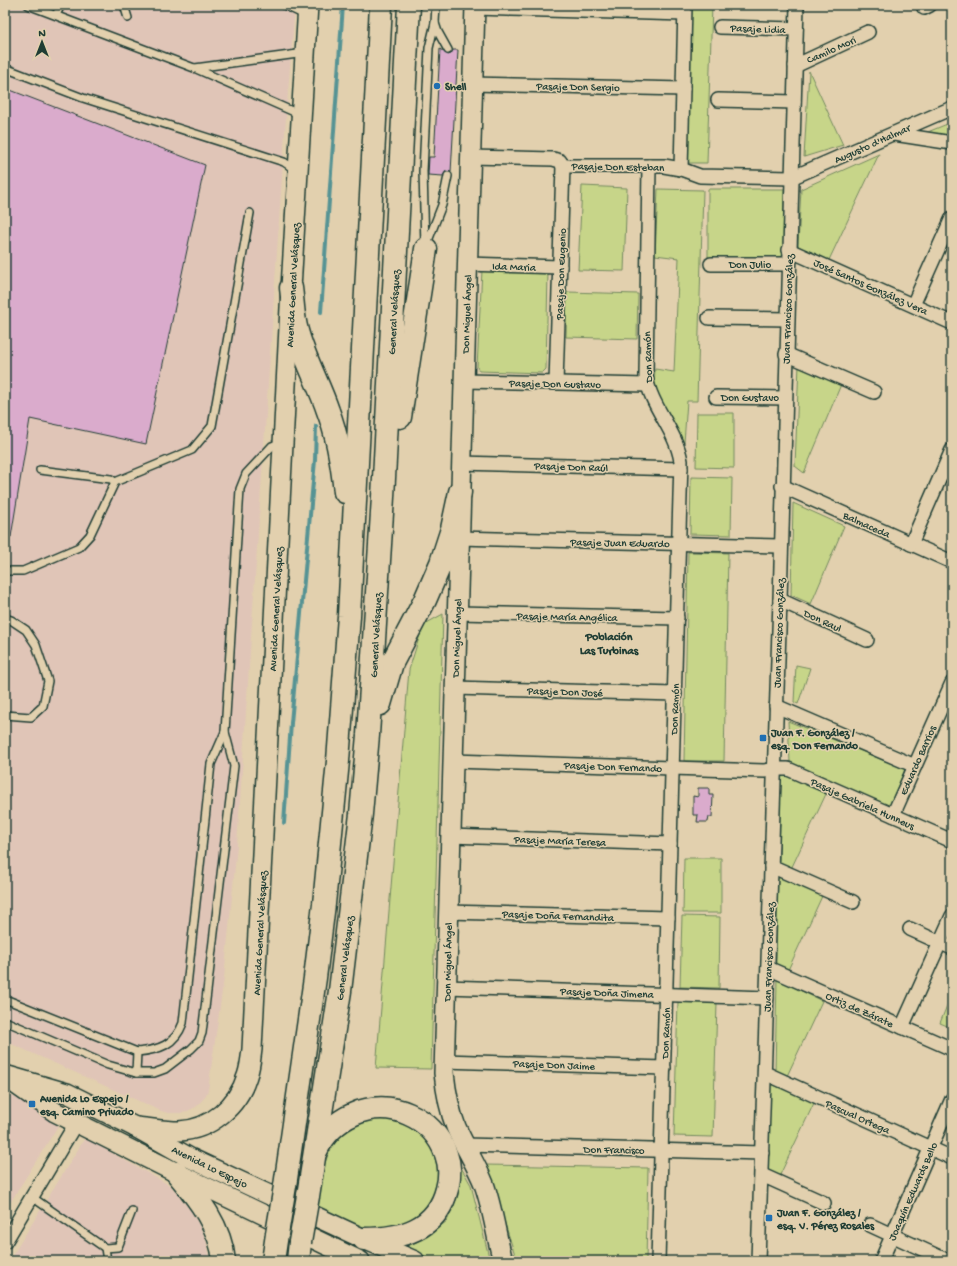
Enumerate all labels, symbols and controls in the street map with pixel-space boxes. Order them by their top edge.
north arrow [22,22,62,62]
street label: Pasaje Lidia [729,23,787,37]
text: N [38,28,46,40]
street label: Camilo Mori [805,35,858,67]
marker: Shell [432,81,442,91]
street label: Pasaje Don Sergio [535,81,620,95]
place label: Shell [445,82,467,94]
street label: Augusto d'Halmar [833,122,914,167]
street label: Pasaje Don Esteban [570,161,665,175]
street label: Avenida General Velásquez [285,221,303,348]
street label: Pasaje Don Eugenio [554,228,570,321]
street label: Juan Francisco González [781,253,797,364]
street label: José Santos González Vera [811,257,930,319]
street label: Don Julio [728,260,771,272]
street label: Ida Maria [492,261,537,275]
street label: General Velásquez [387,268,403,355]
street label: Don Miguel Ángel [460,274,475,355]
street label: Don Ramón [642,330,656,384]
street label: Pasaje Don Gustavo [508,378,601,392]
street label: Don Gustavo [720,393,779,405]
street label: Pasaje Don Raúl [533,461,609,475]
street label: Balmaceda [840,510,892,542]
street label: Pasaje Juan Eduardo [569,537,670,551]
street label: Avenida General Velásquez [268,545,286,672]
street label: Juan Francisco González [772,577,788,688]
street label: General Velásquez [369,591,385,678]
street label: Don Miguel Ángel [450,598,465,679]
street label: Don Raul [801,607,843,636]
street label: Pasaje María Angélica [515,611,618,625]
district label: Población Las Turbinas [580,631,639,659]
street label: Don Ramón [669,682,683,736]
street label: Pasaje Don José [526,686,603,700]
street label: Eduardo Barrios [898,723,940,797]
place label: Juan F. González / esq. Don Fernando [770,727,858,754]
marker: Juan F. González / esq. Don Fernando [758,733,768,743]
street label: Pasaje Don Fernando [563,760,663,776]
street label: Pasaje Gabriela Hunneus [807,776,917,834]
street label: Pasaje María Teresa [513,834,607,850]
street label: Avenida General Velásquez [252,869,270,996]
street label: Juan Francisco González [762,901,778,1012]
street label: Pasaje Doña Fernandita [501,909,615,925]
street label: General Velásquez [335,914,357,1001]
street label: Don Miguel Ángel [441,922,456,1003]
street label: Pasaje Doña Jimena [559,986,655,1002]
street label: Ortiz de Zárate [823,991,895,1031]
street label: Don Ramón [660,1006,674,1060]
street label: Pasaje Don Jaime [512,1059,596,1073]
place label: Avenida Lo Espejo / esq. Camino Privado [39,1094,134,1120]
street label: Pascual Ortega [822,1098,892,1138]
marker: Avenida Lo Espejo / esq. Camino Privado [27,1099,37,1109]
street label: Joaquín Edwards Bello [887,1141,941,1243]
street label: Avenida Lo Espejo [169,1144,249,1192]
street label: Don Francisco [582,1144,645,1158]
place label: Juan F. González / esq. V. Pérez Rosales [776,1207,875,1234]
marker: Juan F. González / esq. V. Pérez Rosales [764,1213,774,1223]

